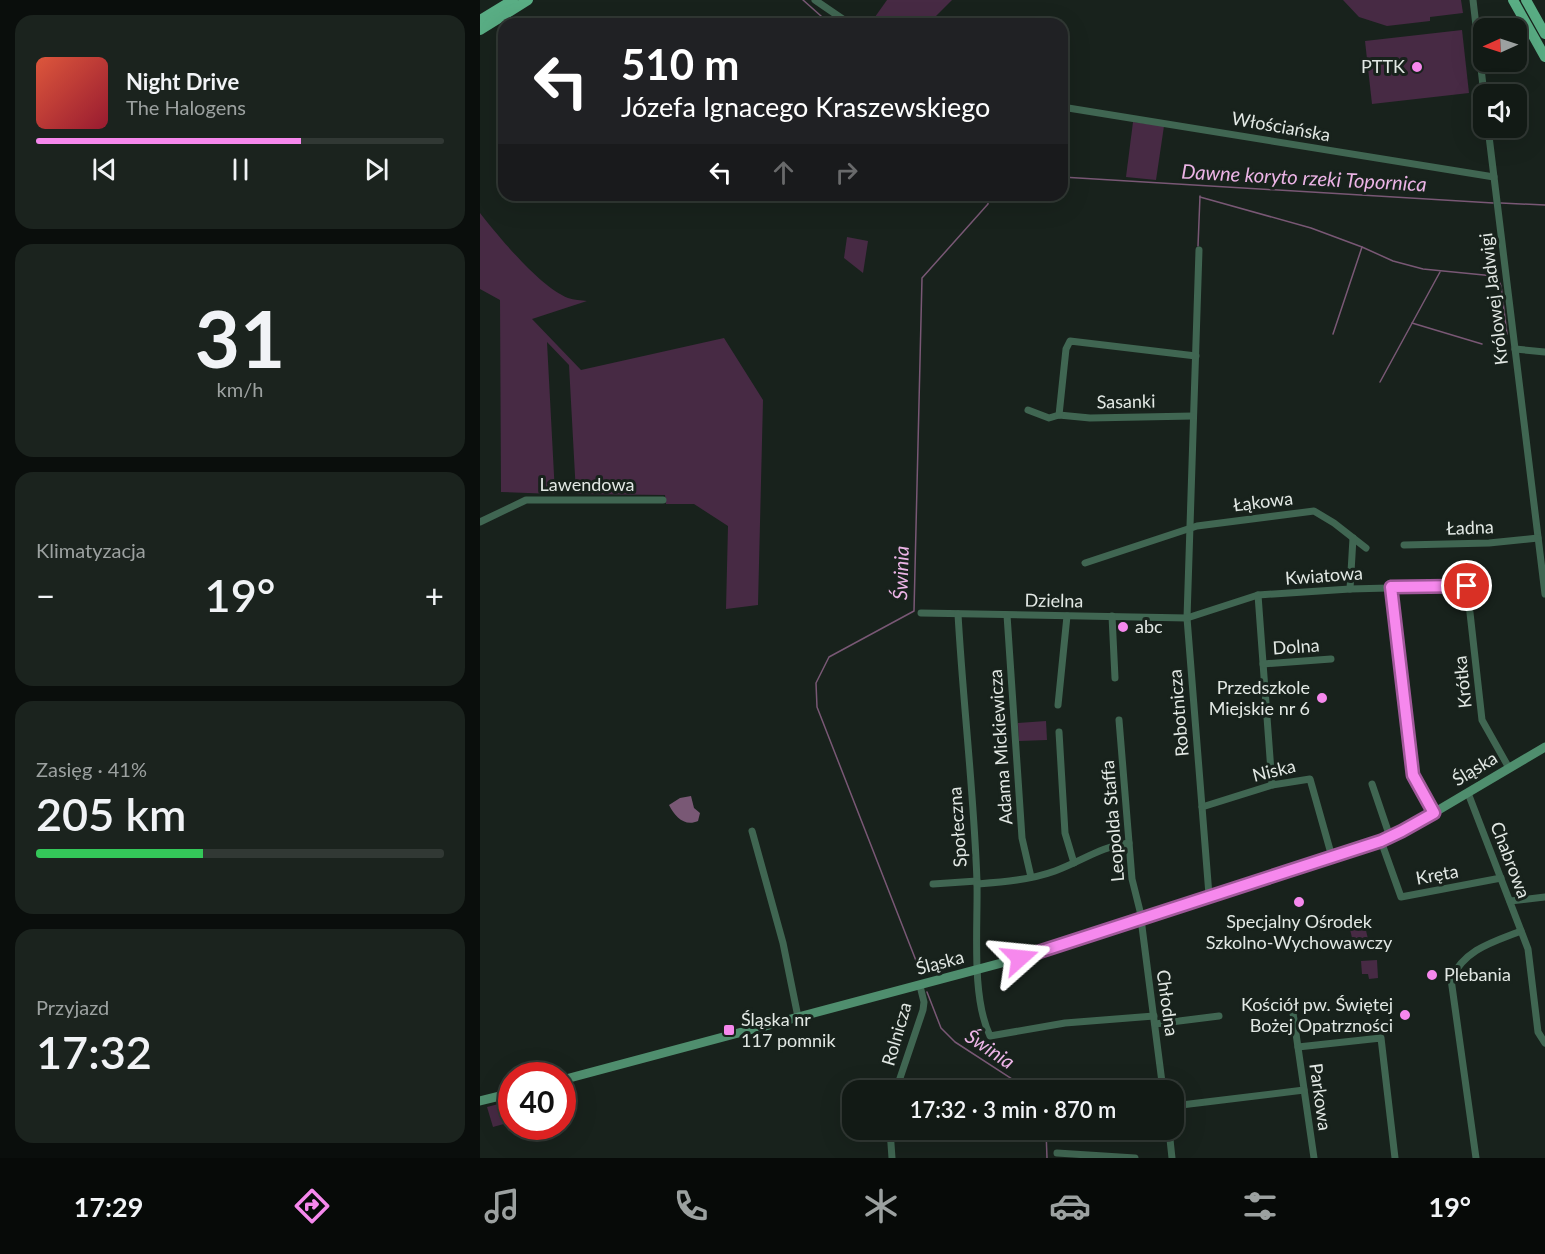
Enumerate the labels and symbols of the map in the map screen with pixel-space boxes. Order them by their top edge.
north arrow [1473,18,1527,72]
place label: PTTK [1361,55,1405,77]
marker: PTTK [1410,60,1424,74]
street label: Włościańska [1230,107,1332,146]
water label: Dawne koryto rzeki Topornica [1181,159,1427,195]
street label: Królowej Jadwigi [1474,232,1512,366]
street label: Sasanki [1096,389,1156,413]
street label: Lawendowa [540,473,634,495]
street label: Łąkowa [1232,486,1294,516]
street label: Ładna [1446,515,1494,539]
water label: Świnia [887,545,913,601]
pin [1441,560,1492,611]
street label: Kwiatowa [1284,561,1364,589]
street label: Dzielna [1024,588,1084,612]
place label: abc [1135,615,1163,637]
marker: abc [1116,620,1130,634]
street label: Dolna [1272,633,1320,659]
street label: Krótka [1448,655,1476,709]
street label: Adama Mickiewicza [984,669,1016,826]
street label: Robotnicza [1163,669,1193,758]
place label: Przedszkole Miejskie nr 6 [1209,676,1310,719]
marker: Przedszkole Miejskie nr 6 [1315,691,1329,705]
street label: Śląska [1448,746,1501,790]
street label: Niska [1250,754,1298,786]
street label: Leopolda Staffa [1096,759,1128,883]
street label: Społeczna [943,786,971,868]
street label: Chabrowa [1486,818,1536,901]
street label: Kręta [1414,859,1460,889]
marker: Specjalny Ośrodek Szkolno-Wychowawczy [1292,895,1306,909]
place label: Specjalny Ośrodek Szkolno-Wychowawczy [1206,910,1393,953]
position arrow [988,926,1052,990]
street label: Śląska [913,945,966,979]
place label: Plebania [1444,963,1511,985]
street label: Chłodna [1152,968,1184,1038]
marker: Plebania [1425,968,1439,982]
place label: Kościół pw. Świętej Bożej Opatrzności [1241,993,1393,1036]
street label: Rolnicza [876,999,916,1068]
place label: Śląska nr 117 pomnik [741,1008,836,1051]
marker: Kościół pw. Świętej Bożej Opatrzności [1398,1008,1412,1022]
marker: Śląska nr 117 pomnik [722,1023,736,1037]
water label: Świnia [961,1023,1020,1073]
speed limit sign: 40 [498,1062,576,1140]
street label: Parkowa [1305,1062,1337,1132]

